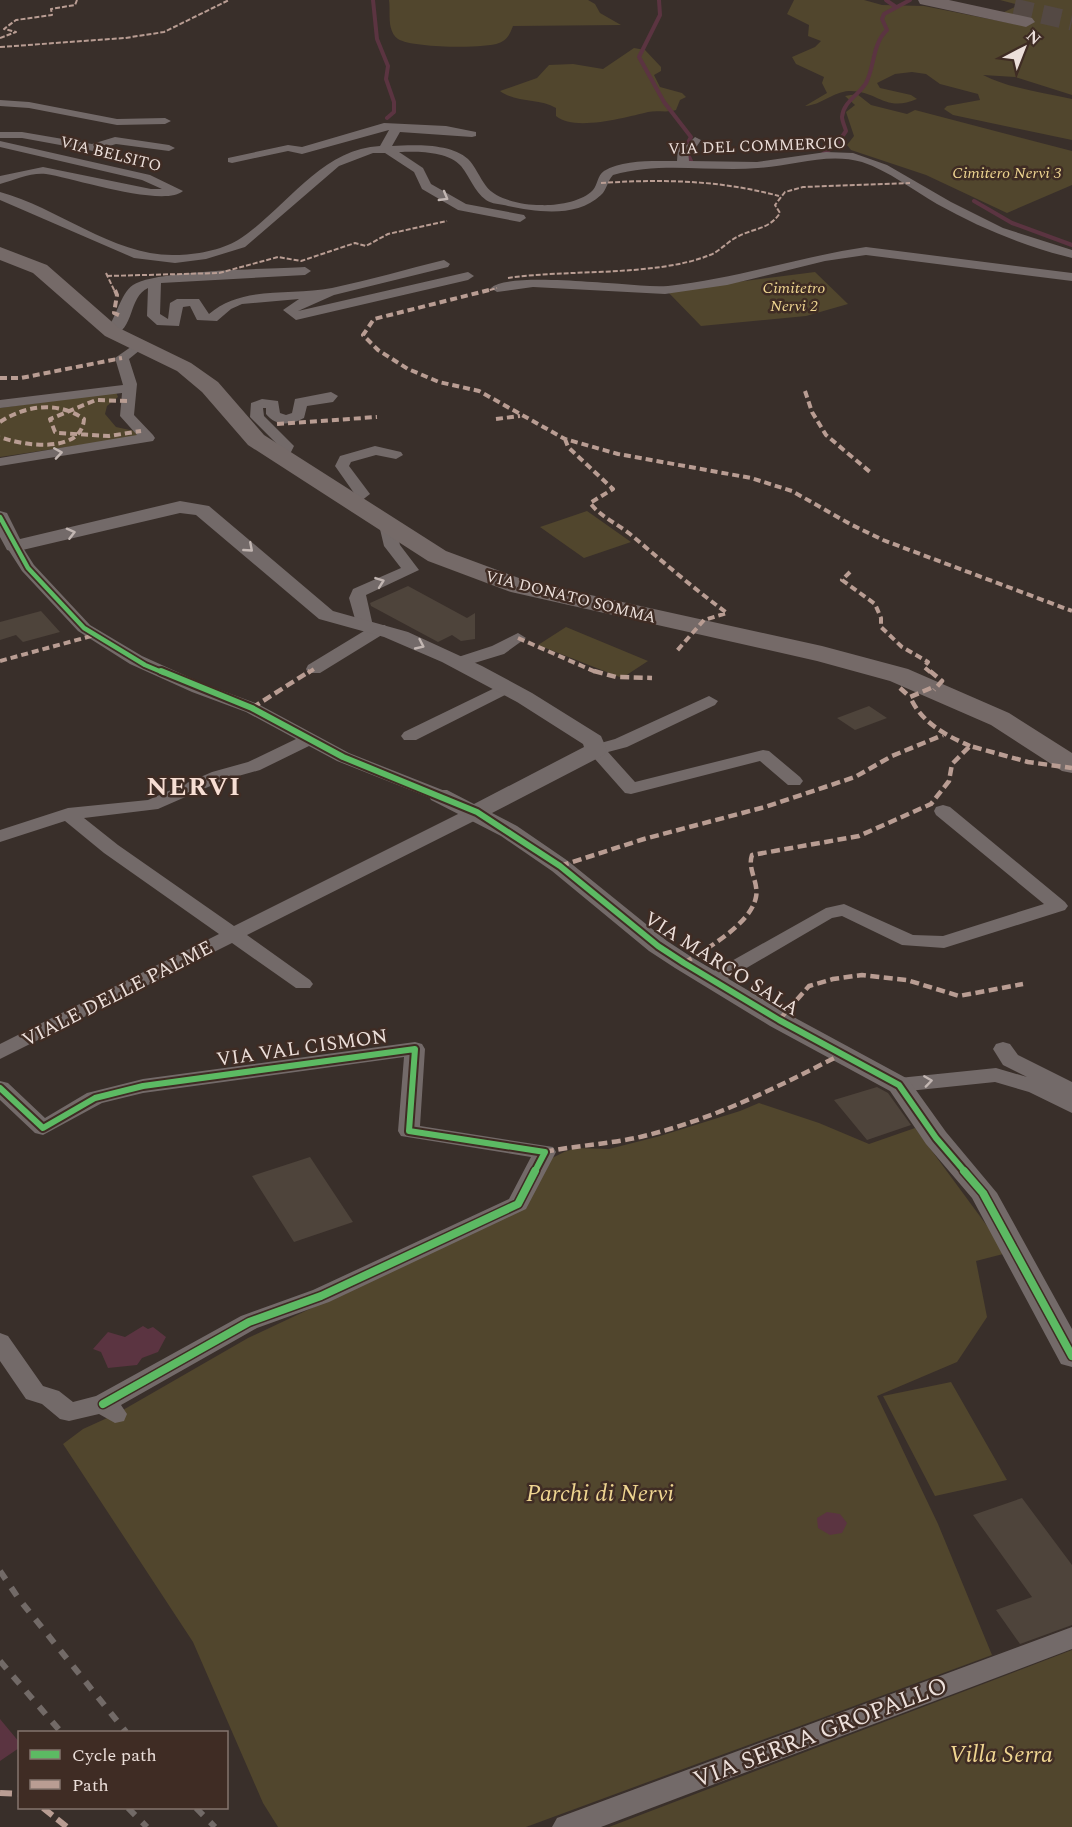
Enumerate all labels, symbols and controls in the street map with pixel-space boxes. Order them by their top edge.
north arrow [994,18,1054,78]
text: N [1020,24,1046,51]
street label: VIA BELSITO [58,130,164,178]
street label: VIA DEL COMMERCIO [668,131,846,161]
park label: Cimitero Nervi 3 [952,161,1062,185]
one-way arrow [438,190,448,201]
park label: Cimitetro Nervi 2 [763,276,825,318]
one-way arrow [53,448,62,460]
one-way arrow [66,528,76,541]
one-way arrow [242,541,253,552]
street label: VIA DONATO SOMMA [483,564,659,630]
one-way arrow [374,576,385,589]
one-way arrow [413,637,424,649]
district label: NERVI [146,767,242,807]
street label: VIA MARCO SALA [638,904,805,1024]
street label: VIALE DELLE PALME [17,933,218,1055]
street label: VIA VAL CISMON [215,1021,390,1075]
one-way arrow [924,1076,933,1088]
park label: Parchi di Nervi [526,1476,674,1512]
street label: VIA SERRA GROPALLO [688,1668,953,1798]
legend [18,1731,228,1809]
park label: Villa Serra [949,1737,1053,1773]
text: Cycle path [72,1742,157,1769]
text: Path [72,1772,109,1799]

